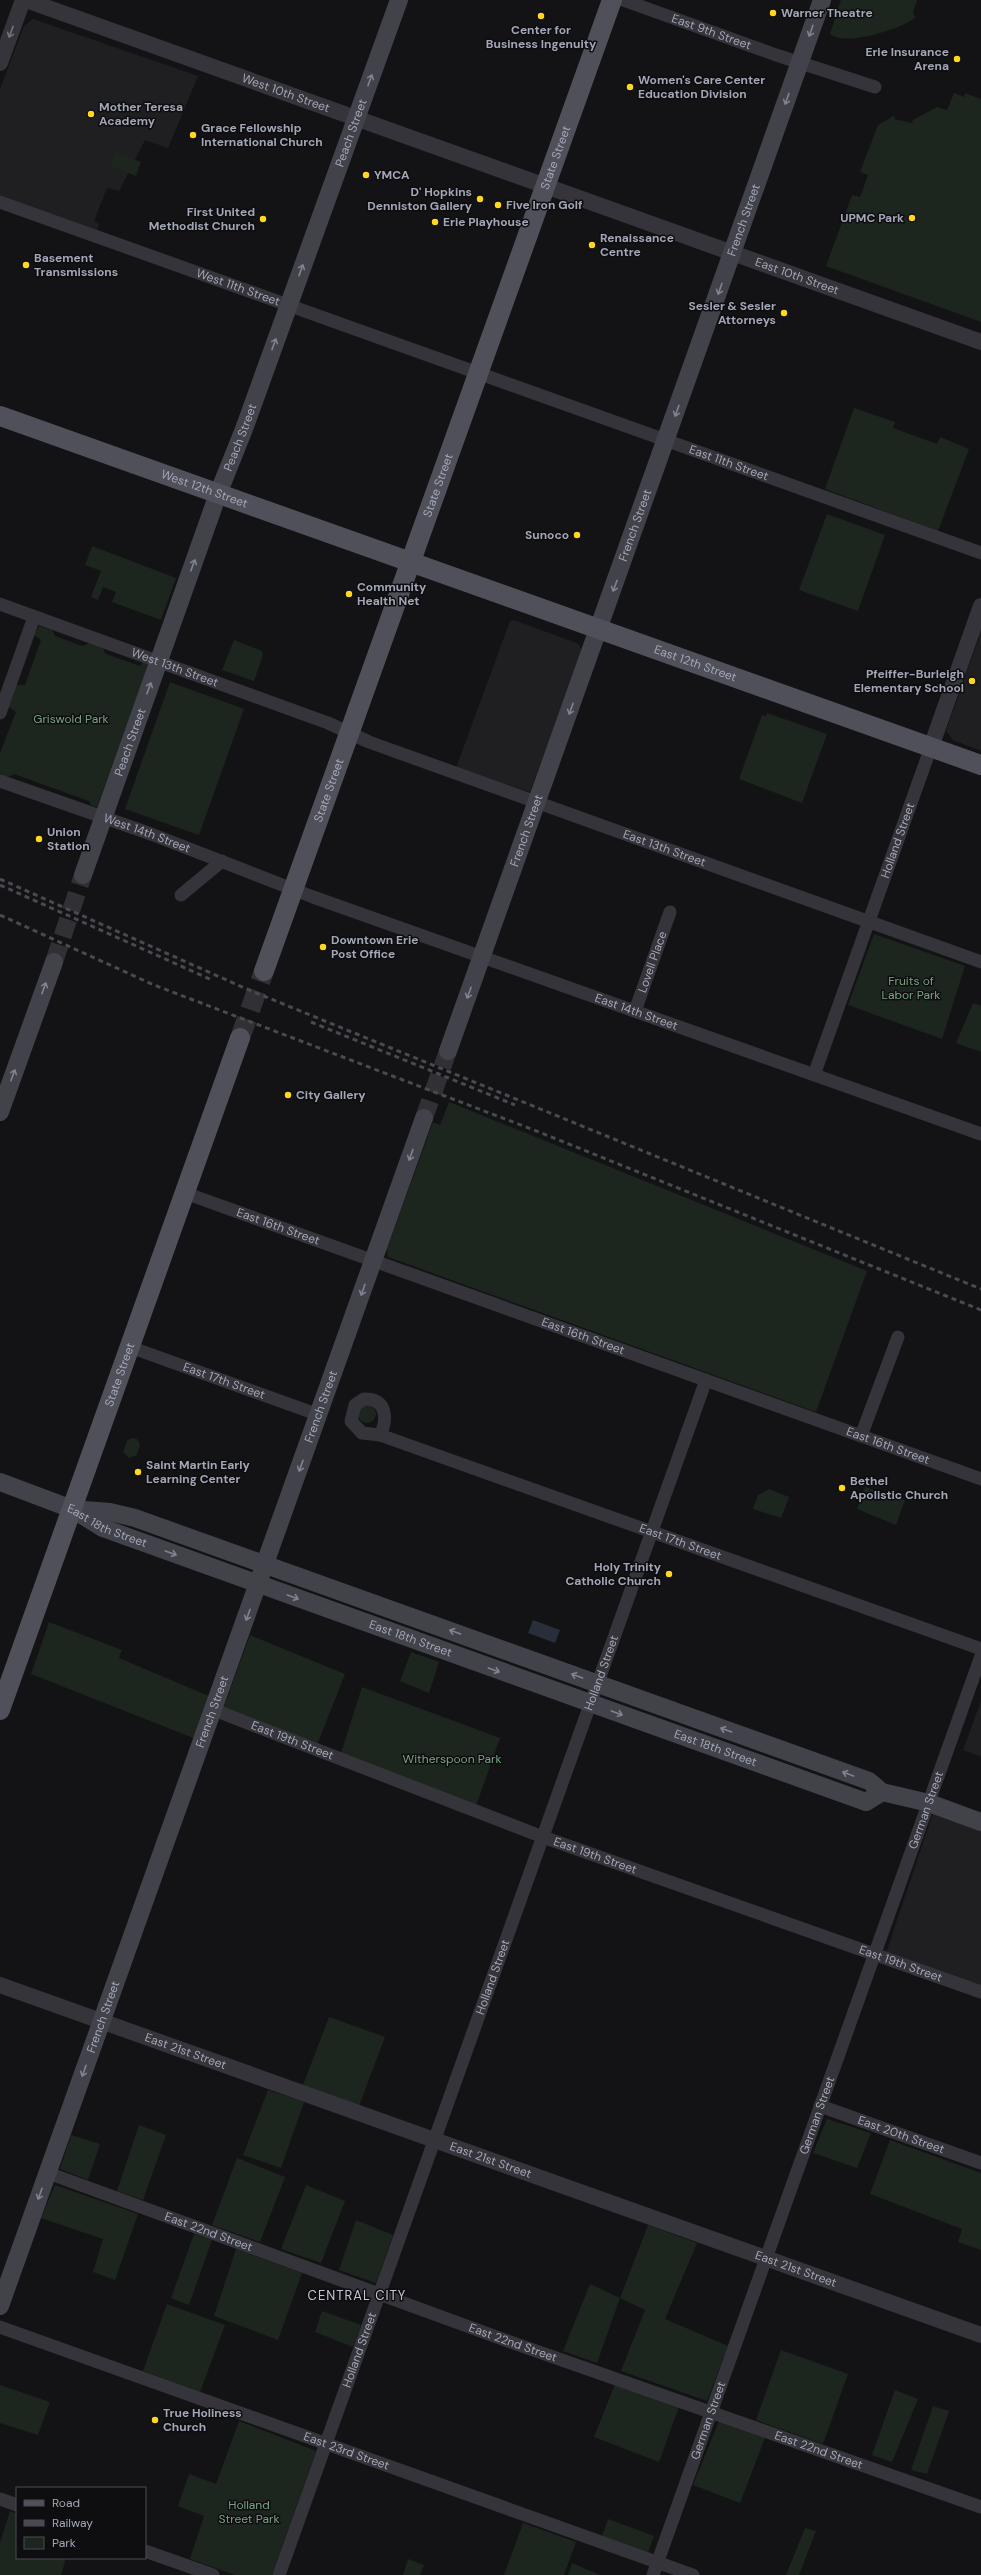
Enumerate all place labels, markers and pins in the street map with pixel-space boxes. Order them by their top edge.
place label: Warner Theatre [781,5,873,21]
marker: Warner Theatre [768,8,778,18]
marker: Center for Business Ingenuity [536,11,546,21]
place label: Center for Business Ingenuity [486,22,597,52]
place label: Erie Insurance Arena [865,44,949,74]
marker: Erie Insurance Arena [952,54,962,64]
place label: Women's Care Center Education Division [638,72,765,102]
marker: Women's Care Center Education Division [625,82,635,92]
place label: Mother Teresa Academy [99,99,183,129]
marker: Mother Teresa Academy [86,109,96,119]
place label: Grace Fellowship International Church [201,120,323,150]
marker: Grace Fellowship International Church [188,130,198,140]
place label: YMCA [374,167,410,183]
marker: YMCA [361,170,371,180]
place label: D' Hopkins Denniston Gallery [367,184,473,214]
marker: D' Hopkins Denniston Gallery [475,194,485,204]
place label: Five Iron Golf [506,197,582,213]
marker: Five Iron Golf [493,200,503,210]
place label: First United Methodist Church [149,204,255,234]
place label: UPMC Park [840,210,904,226]
marker: UPMC Park [907,213,917,223]
marker: First United Methodist Church [258,214,268,224]
place label: Erie Playhouse [443,214,529,230]
marker: Erie Playhouse [430,217,440,227]
place label: Renaissance Centre [600,230,674,260]
marker: Renaissance Centre [587,240,597,250]
place label: Basement Transmissions [34,250,118,280]
marker: Basement Transmissions [21,260,31,270]
place label: Sesler & Sesler Attorneys [689,298,776,328]
marker: Sesler & Sesler Attorneys [779,308,789,318]
place label: Sunoco [525,527,569,543]
marker: Sunoco [572,530,582,540]
place label: Community Health Net [357,579,427,609]
marker: Community Health Net [344,589,354,599]
place label: Pfeiffer-Burleigh Elementary School [854,666,964,696]
marker: Pfeiffer-Burleigh Elementary School [967,676,977,686]
place label: Union Station [47,824,90,854]
marker: Union Station [34,834,44,844]
place label: Downtown Erie Post Office [331,932,418,962]
marker: Downtown Erie Post Office [318,942,328,952]
place label: City Gallery [296,1087,366,1103]
marker: City Gallery [283,1090,293,1100]
place label: Saint Martin Early Learning Center [146,1457,250,1487]
marker: Saint Martin Early Learning Center [133,1467,143,1477]
place label: Bethel Apolistic Church [850,1473,948,1503]
marker: Bethel Apolistic Church [837,1483,847,1493]
place label: Holy Trinity Catholic Church [565,1559,662,1589]
marker: Holy Trinity Catholic Church [664,1569,674,1579]
place label: True Holiness Church [163,2405,242,2435]
marker: True Holiness Church [150,2415,160,2425]

